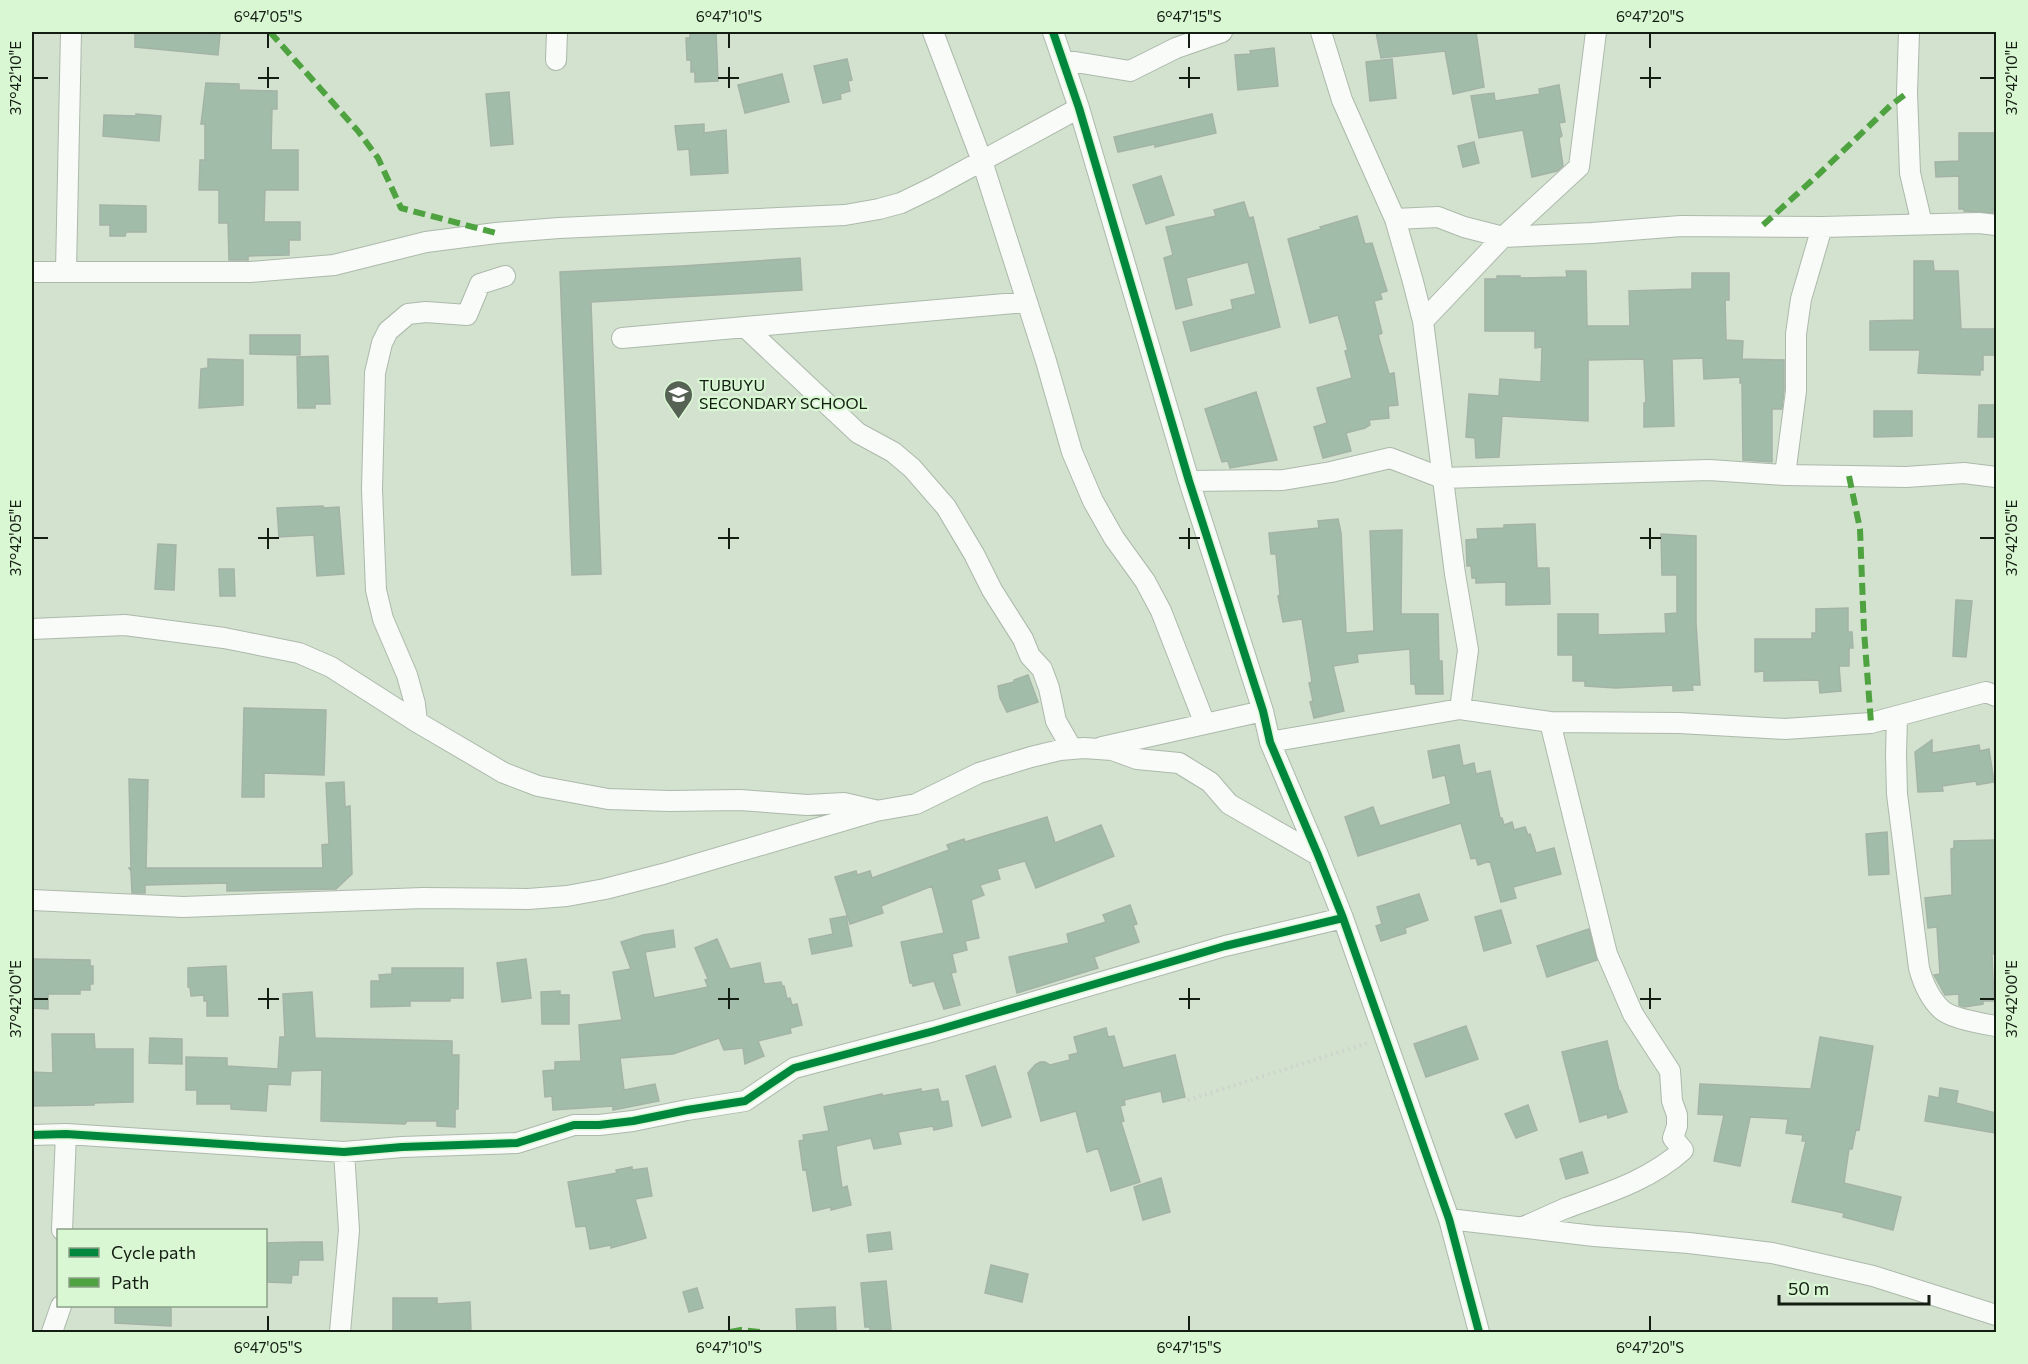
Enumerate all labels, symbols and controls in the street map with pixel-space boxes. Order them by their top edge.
text: 6°47'05"S [234,7,302,25]
text: 6°47'10"S [696,7,762,25]
text: 6°47'15"S [1156,7,1222,25]
text: 6°47'20"S [1616,7,1684,25]
text: 37°42'10"E [6,41,24,115]
text: 37°42'10"E [2002,41,2020,115]
place label: TUBUYU SECONDARY SCHOOL [699,375,868,412]
school or university icon: TUBUYU SECONDARY SCHOOL [662,378,694,420]
text: 37°42'05"E [6,500,24,576]
text: 37°42'05"E [2002,500,2020,576]
text: 37°42'00"E [6,960,24,1038]
text: 37°42'00"E [2002,960,2020,1038]
legend [57,1229,267,1307]
text: Cycle path [111,1241,196,1263]
scale bar [1779,1268,1929,1306]
text: Path [111,1271,149,1293]
text: 50 m [1788,1277,1829,1299]
text: 6°47'05"S [234,1338,302,1356]
text: 6°47'10"S [696,1338,762,1356]
text: 6°47'15"S [1156,1338,1222,1356]
text: 6°47'20"S [1616,1338,1684,1356]

